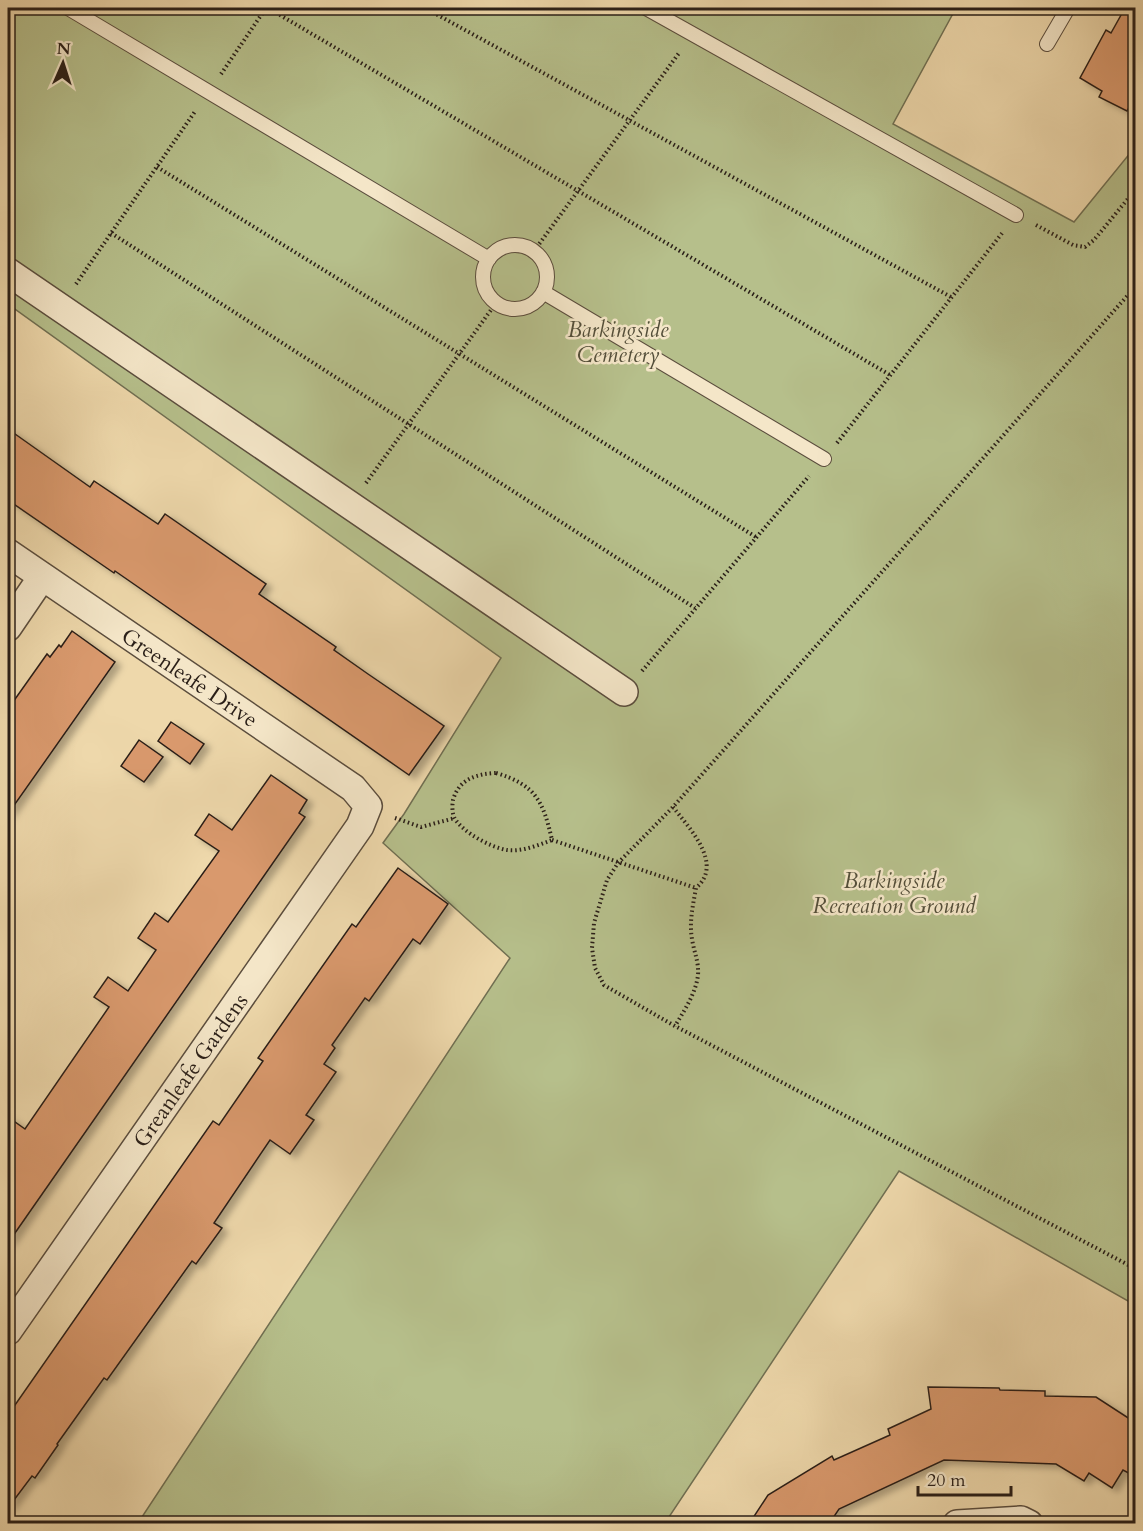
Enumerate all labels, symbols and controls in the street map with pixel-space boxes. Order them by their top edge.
north arrow [33,33,93,93]
text: N [56,38,71,60]
park label: Barkingside Cemetery [568,315,669,370]
street label: Greenleafe Drive [115,621,264,735]
park label: Barkingside Recreation Ground [813,866,977,921]
street label: Greanleafe Gardens [126,988,255,1154]
scale bar [918,1459,1011,1497]
text: 20 m [927,1468,966,1493]

